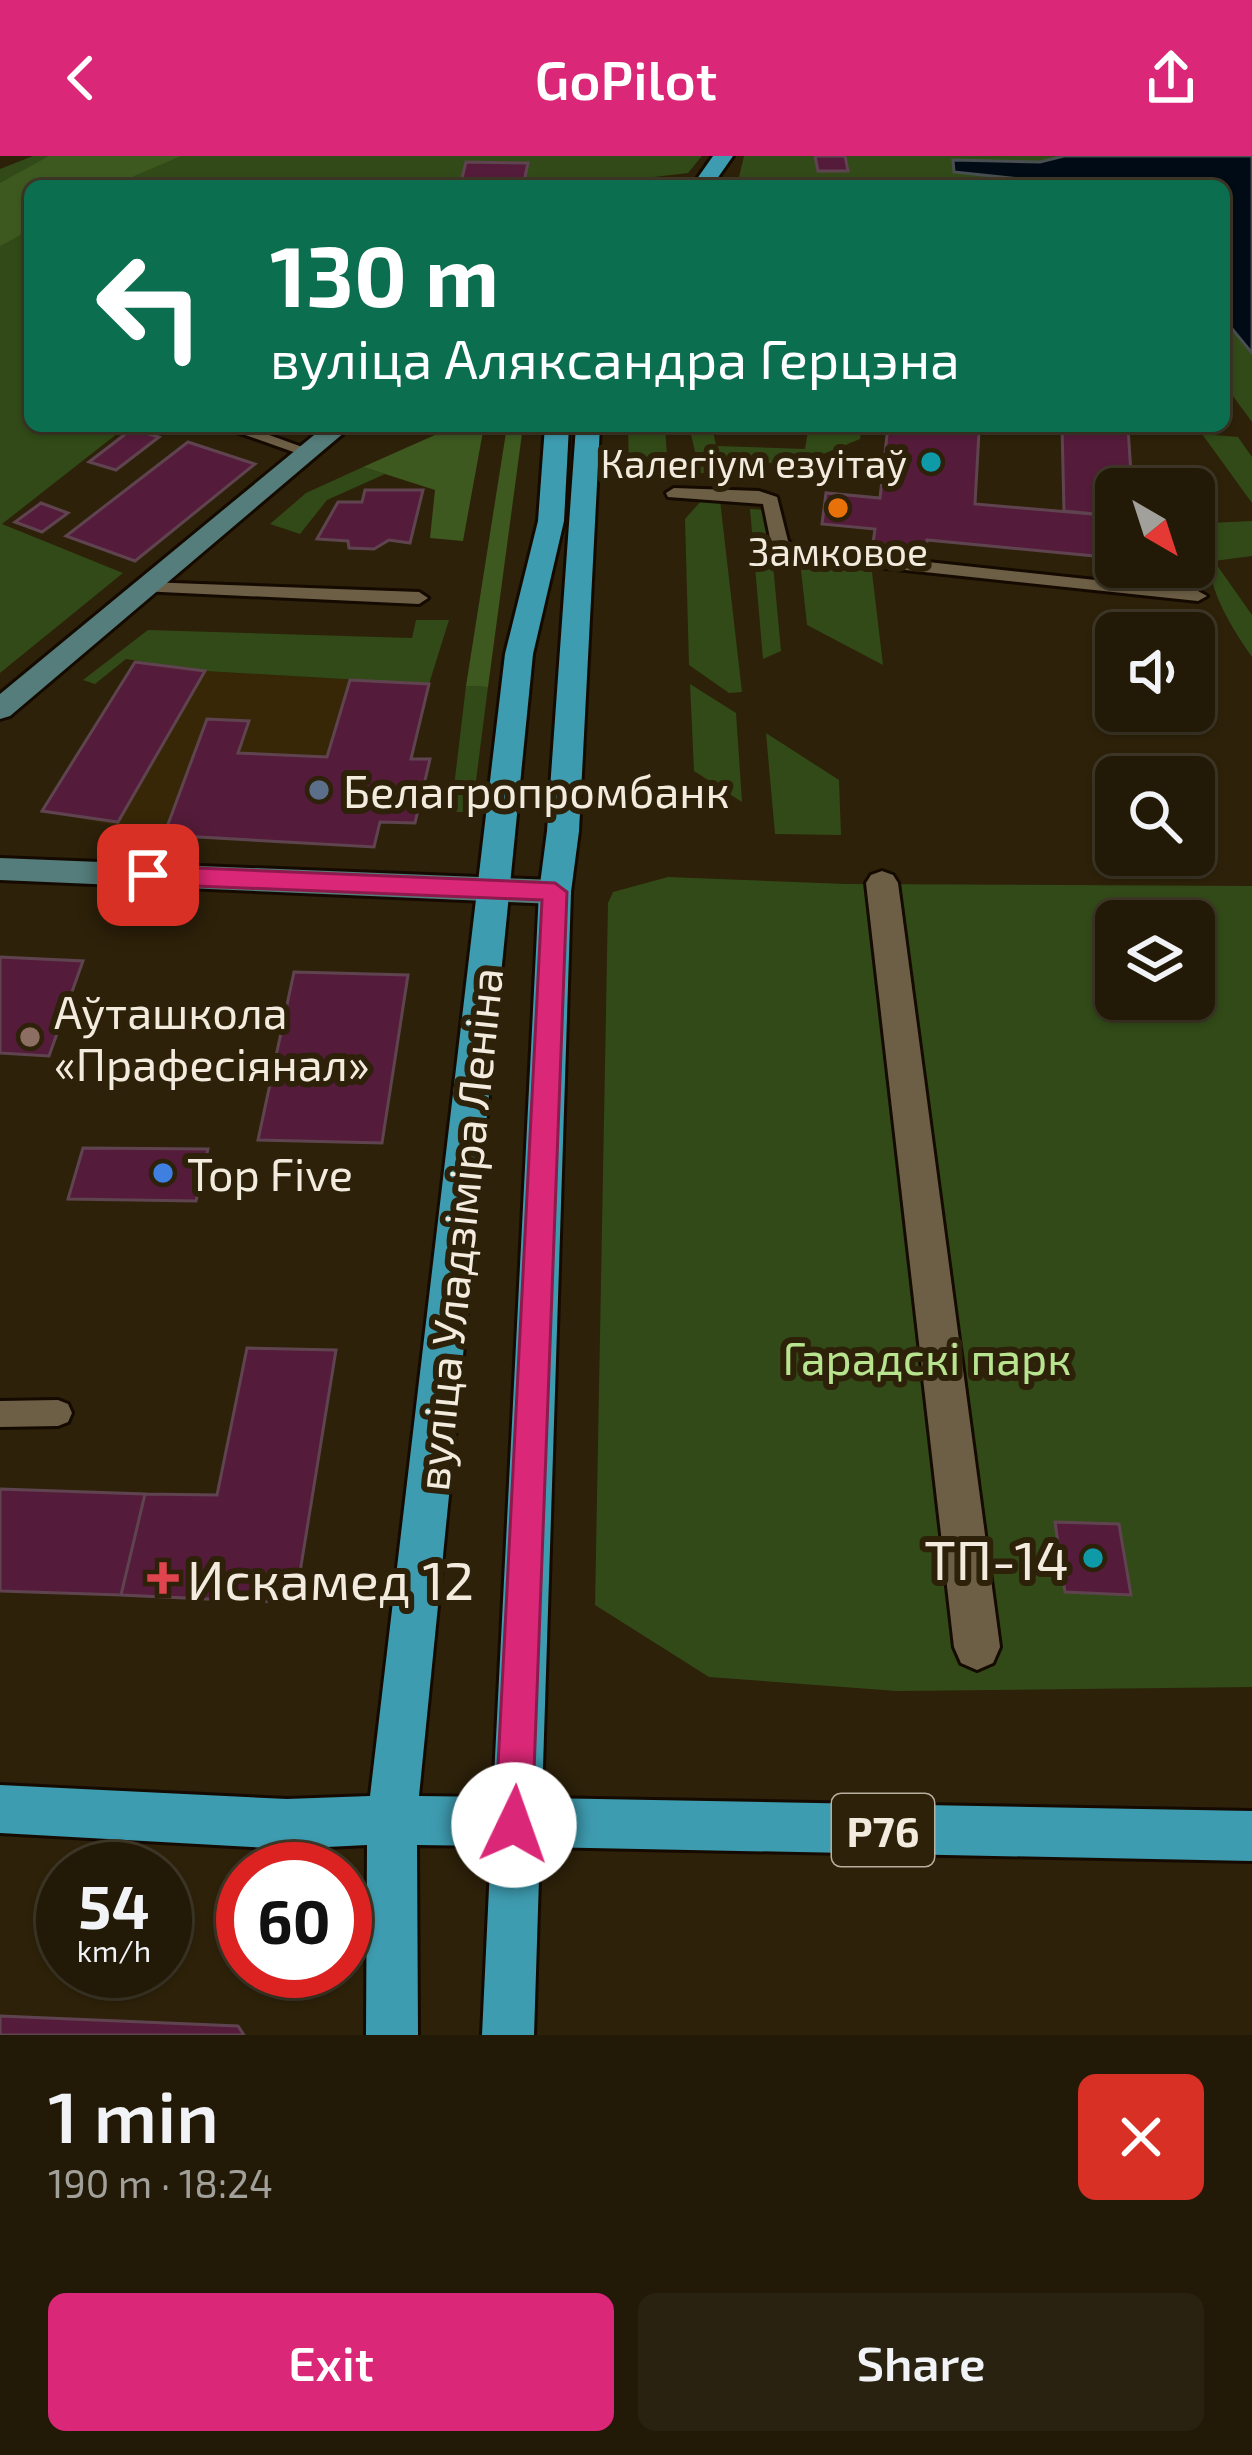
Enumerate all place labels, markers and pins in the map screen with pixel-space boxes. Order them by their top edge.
place label: Калегіум езуітаў [601,439,907,487]
marker: Калегіум езуітаў [918,449,944,475]
marker: Замковое [825,495,851,521]
place label: Замковое [748,527,928,574]
place label: Белагропромбанк [343,763,730,817]
marker: Белагропромбанк [306,777,332,803]
pin [97,824,199,926]
place label: Аўташкола «Прафесіянал» [54,984,370,1090]
marker: Аўташкола «Прафесіянал» [17,1024,43,1050]
place label: Top Five [187,1146,353,1200]
marker: Top Five [150,1160,176,1186]
place label: ТП-14 [924,1526,1069,1591]
marker: ТП-14 [1080,1545,1106,1571]
place label: Искамед 12 [187,1546,474,1611]
marker: Искамед 12 [150,1565,176,1591]

